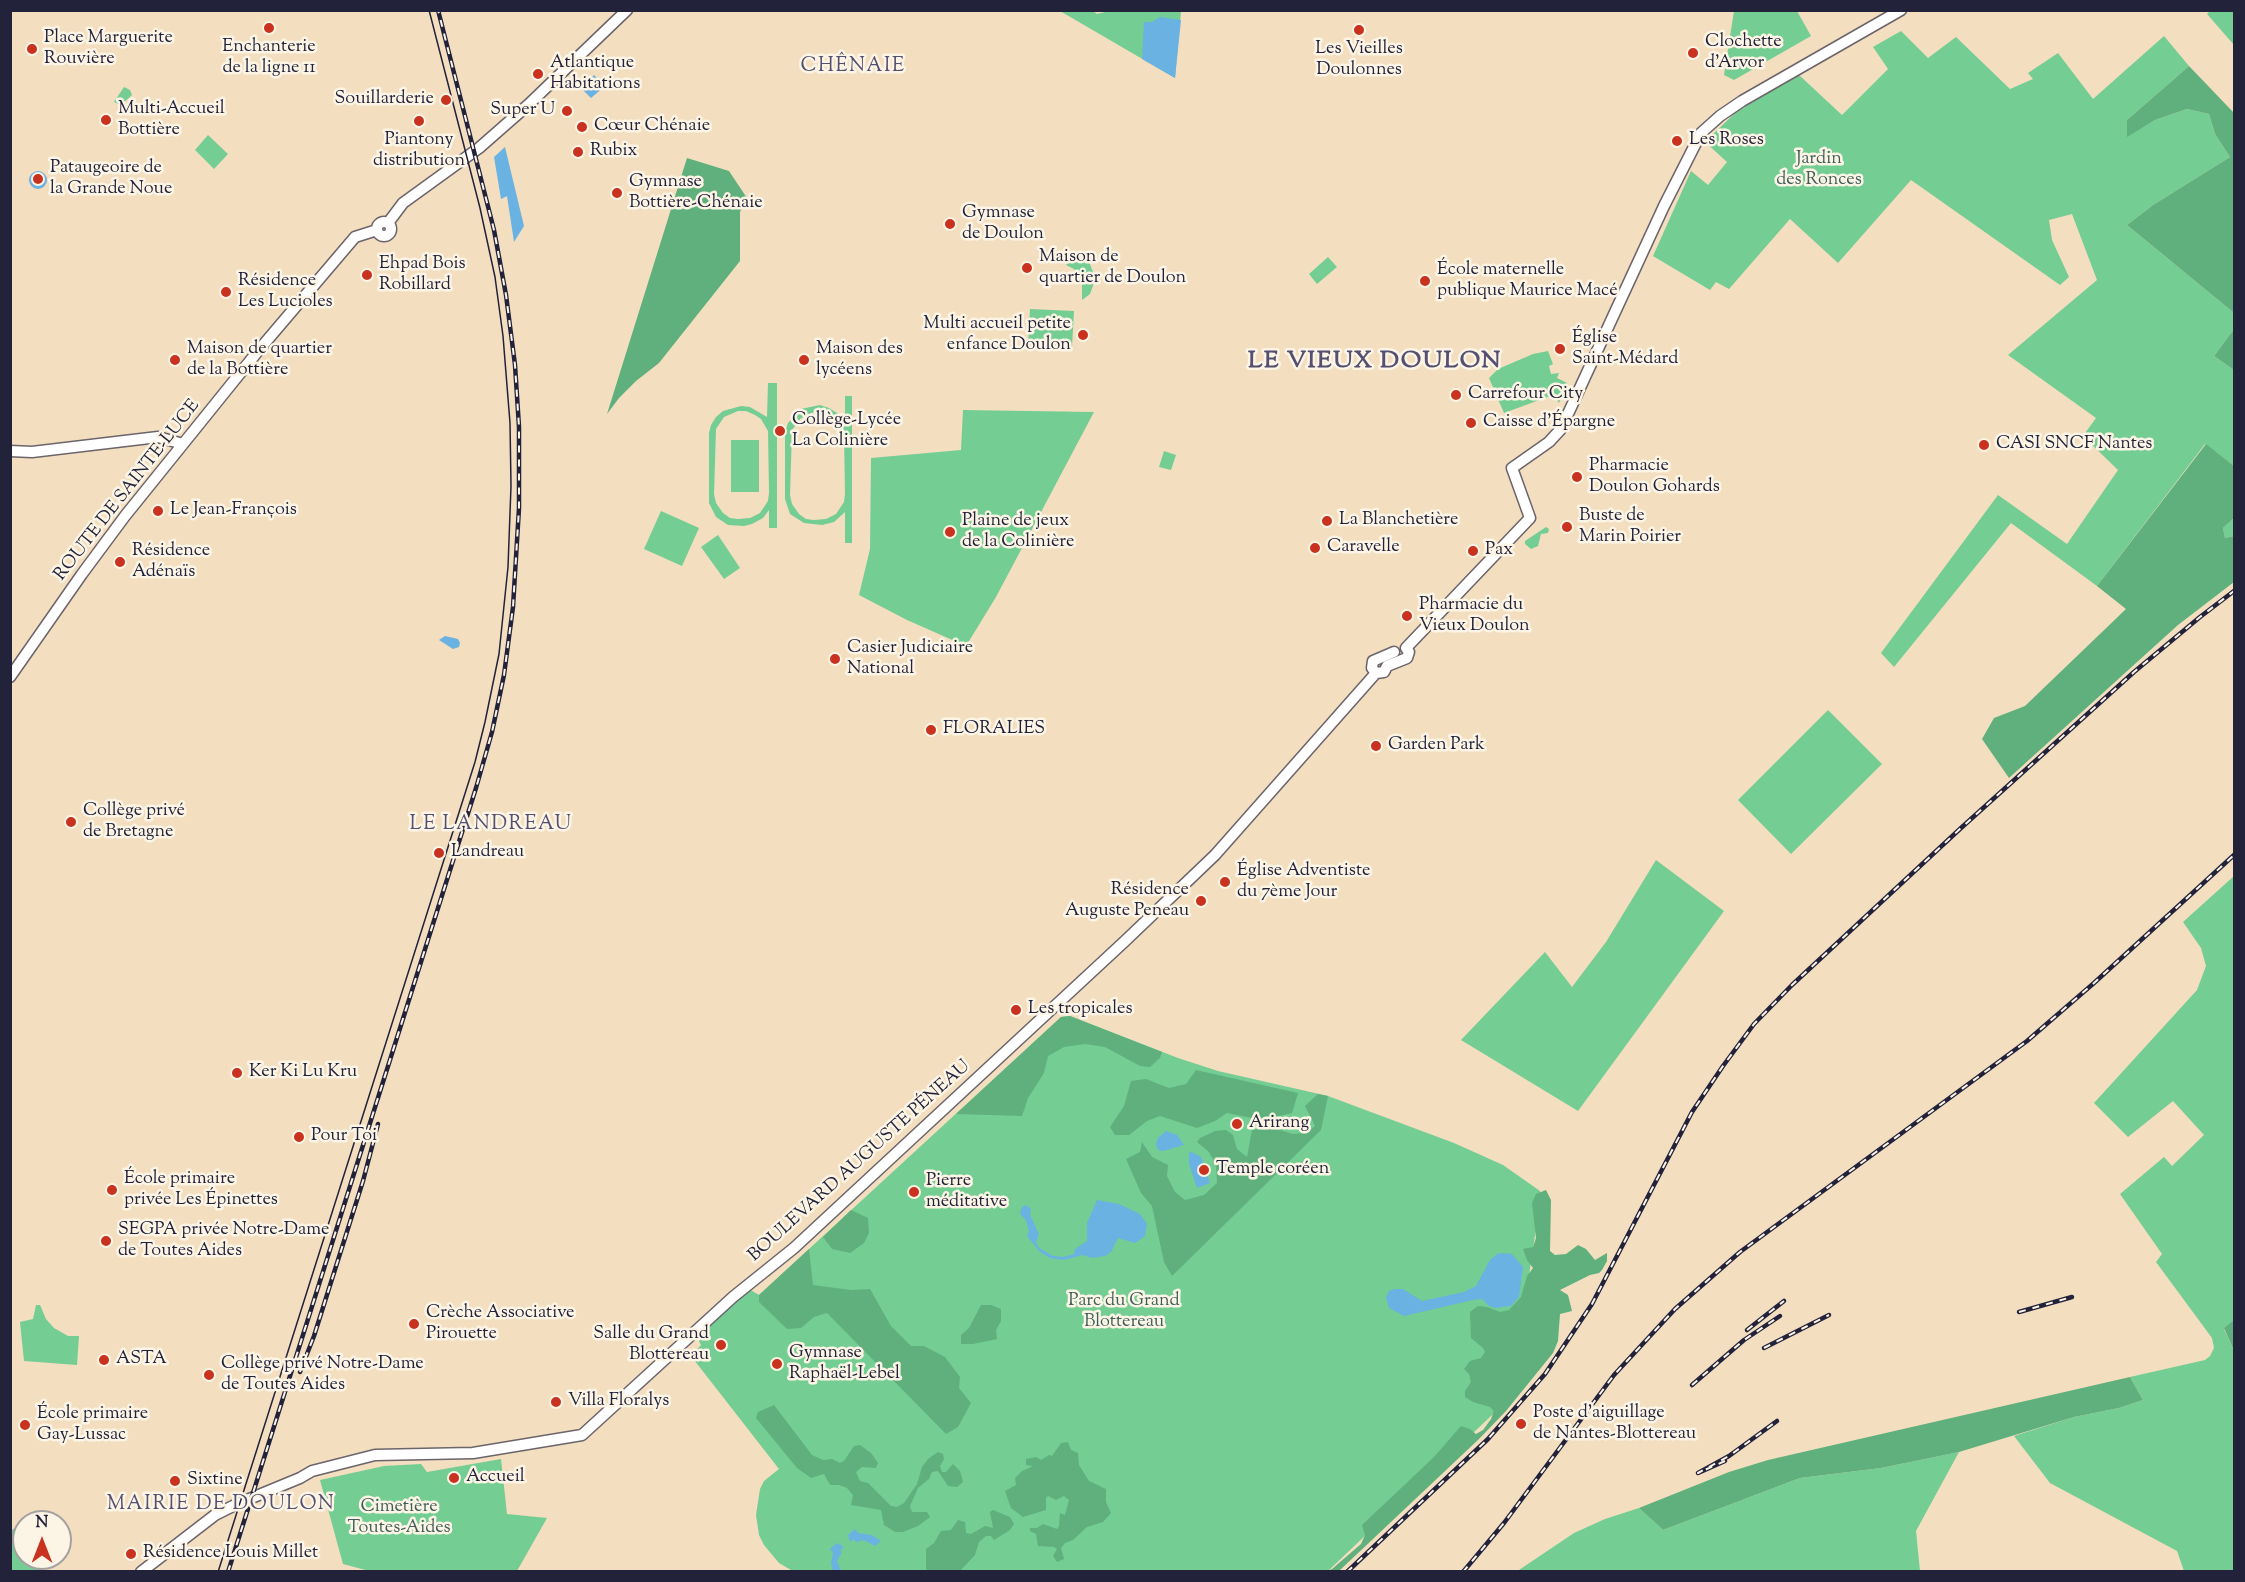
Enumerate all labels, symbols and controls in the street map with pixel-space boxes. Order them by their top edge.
marker: Enchanterie de la ligne 11 [262,21,276,35]
marker: Les Vieilles Doulonnes [1352,23,1366,37]
place label: Place Marguerite Rouvière [44,28,173,70]
place label: Clochette d'Arvor [1705,32,1782,74]
place label: Enchanterie de la ligne 11 [222,37,316,80]
place label: Les Vieilles Doulonnes [1315,39,1403,82]
marker: Place Marguerite Rouvière [25,42,39,56]
marker: Clochette d'Arvor [1686,46,1700,60]
place label: Atlantique Habitations [550,53,640,96]
district label: CHÊNAIE [800,56,906,80]
marker: Atlantique Habitations [531,67,545,81]
place label: Souillarderie [335,89,434,111]
marker: Souillarderie [439,93,453,107]
place label: Multi-Accueil Bottière [118,99,225,142]
place label: Super U [490,100,555,122]
marker: Super U [560,104,574,118]
marker: Multi-Accueil Bottière [99,113,113,127]
marker: Piantony distribution [412,114,426,128]
place label: Cœur Chénaie [594,116,710,138]
marker: Cœur Chénaie [575,120,589,134]
place label: Piantony distribution [373,130,465,172]
place label: Les Roses [1689,130,1764,152]
marker: Les Roses [1670,134,1684,148]
place label: Rubix [590,141,637,163]
marker: Rubix [571,145,585,159]
park label: Jardin des Ronces [1776,149,1862,192]
place label: Pataugeoire de la Grande Noue [50,158,172,201]
marker: Pataugeoire de la Grande Noue [31,172,45,186]
place label: Gymnase Bottière-Chénaie [629,172,763,214]
marker: Gymnase Bottière-Chénaie [610,186,624,200]
place label: Gymnase de Doulon [962,203,1044,246]
marker: Gymnase de Doulon [943,217,957,231]
place label: Maison de quartier de Doulon [1039,247,1186,290]
place label: Ehpad Bois Robillard [379,254,466,296]
place label: École maternelle publique Maurice Macé [1437,260,1618,302]
marker: Maison de quartier de Doulon [1020,261,1034,275]
marker: Ehpad Bois Robillard [360,268,374,282]
place label: Résidence Les Lucioles [238,271,333,314]
marker: École maternelle publique Maurice Macé [1418,274,1432,288]
marker: Résidence Les Lucioles [219,285,233,299]
place label: Multi accueil petite enfance Doulon [923,314,1071,356]
marker: Multi accueil petite enfance Doulon [1076,328,1090,342]
place label: Église Saint-Médard [1572,328,1678,370]
place label: Maison de quartier de la Bottière [187,339,332,382]
place label: Maison des lycéens [816,339,903,382]
marker: Église Saint-Médard [1553,342,1567,356]
district label: LE VIEUX DOULON [1248,349,1502,377]
marker: Maison de quartier de la Bottière [168,353,182,367]
marker: Maison des lycéens [797,353,811,367]
place label: Carrefour City [1468,384,1583,406]
marker: Carrefour City [1449,388,1463,402]
street label: ROUTE DE SAINTE-LUCE [51,396,205,586]
place label: Collège-Lycée La Colinière [792,410,901,452]
place label: Caisse d'Épargne [1483,412,1615,434]
marker: Caisse d'Épargne [1464,416,1478,430]
marker: Collège-Lycée La Colinière [773,424,787,438]
place label: CASI SNCF Nantes [1996,434,2152,456]
marker: CASI SNCF Nantes [1977,438,1991,452]
place label: Pharmacie Doulon Gohards [1589,456,1720,498]
marker: Pharmacie Doulon Gohards [1570,470,1584,484]
place label: Le Jean-François [170,500,297,522]
marker: Le Jean-François [151,504,165,518]
place label: Buste de Marin Poirier [1579,506,1681,548]
place label: La Blanchetière [1339,510,1458,532]
place label: Plaine de jeux de la Colinière [962,511,1074,554]
marker: La Blanchetière [1320,514,1334,528]
marker: Buste de Marin Poirier [1560,520,1574,534]
marker: Plaine de jeux de la Colinière [943,525,957,539]
place label: Caravelle [1327,537,1400,559]
place label: Pax [1485,540,1513,562]
place label: Résidence Adénaïs [132,541,210,584]
marker: Caravelle [1308,541,1322,555]
marker: Pax [1466,544,1480,558]
marker: Résidence Adénaïs [113,555,127,569]
place label: Pharmacie du Vieux Doulon [1419,595,1530,638]
marker: Pharmacie du Vieux Doulon [1400,609,1414,623]
place label: Casier Judiciaire National [847,638,973,680]
marker: Casier Judiciaire National [828,652,842,666]
place label: FLORALIES [943,719,1045,741]
marker: FLORALIES [924,723,938,737]
place label: Garden Park [1388,735,1485,757]
marker: Garden Park [1369,739,1383,753]
place label: Collège privé de Bretagne [83,801,185,844]
district label: LE LANDREAU [410,814,572,838]
marker: Collège privé de Bretagne [64,815,78,829]
place label: Landreau [451,842,524,864]
marker: Landreau [432,846,446,860]
place label: Église Adventiste du 7ème Jour [1237,861,1370,904]
marker: Église Adventiste du 7ème Jour [1218,875,1232,889]
place label: Résidence Auguste Peneau [1065,880,1189,922]
marker: Résidence Auguste Peneau [1194,894,1208,908]
place label: Les tropicales [1028,999,1132,1021]
marker: Les tropicales [1009,1003,1023,1017]
street label: BOULEVARD AUGUSTE PÉNEAU [745,1057,975,1267]
place label: Ker Ki Lu Kru [249,1062,357,1084]
marker: Ker Ki Lu Kru [230,1066,244,1080]
place label: Arirang [1249,1113,1309,1135]
marker: Arirang [1230,1117,1244,1131]
place label: Pour Toi [311,1126,377,1148]
marker: Pour Toi [292,1130,306,1144]
place label: Temple coréen [1216,1159,1329,1181]
marker: Temple coréen [1197,1163,1211,1177]
place label: École primaire privée Les Épinettes [124,1169,278,1212]
place label: Pierre méditative [926,1171,1007,1214]
marker: École primaire privée Les Épinettes [105,1183,119,1197]
marker: Pierre méditative [907,1185,921,1199]
place label: SEGPA privée Notre-Dame de Toutes Aides [118,1220,329,1262]
marker: SEGPA privée Notre-Dame de Toutes Aides [99,1234,113,1248]
park label: Parc du Grand Blottereau [1068,1291,1180,1334]
place label: Crèche Associative Pirouette [426,1303,574,1346]
marker: Crèche Associative Pirouette [407,1317,421,1331]
place label: Salle du Grand Blottereau [593,1324,709,1366]
marker: Salle du Grand Blottereau [714,1338,728,1352]
place label: Gymnase Raphaël-Lebel [789,1343,900,1386]
place label: ASTA [116,1349,167,1371]
marker: ASTA [97,1353,111,1367]
place label: Collège privé Notre-Dame de Toutes Aides [221,1354,424,1396]
marker: Gymnase Raphaël-Lebel [770,1357,784,1371]
marker: Collège privé Notre-Dame de Toutes Aides [202,1368,216,1382]
place label: Villa Floralys [568,1391,669,1413]
marker: Villa Floralys [549,1395,563,1409]
place label: Poste d’aiguillage de Nantes-Blottereau [1533,1403,1696,1446]
place label: École primaire Gay-Lussac [37,1404,148,1446]
marker: Poste d’aiguillage de Nantes-Blottereau [1514,1417,1528,1431]
marker: École primaire Gay-Lussac [18,1418,32,1432]
place label: Accueil [466,1467,525,1489]
place label: Sixtine [187,1470,243,1492]
marker: Accueil [447,1471,461,1485]
marker: Sixtine [168,1474,182,1488]
district label: MAIRIE DE DOULON [107,1494,335,1518]
park label: Cimetière Toutes-Aides [347,1497,451,1540]
north arrow [12,1510,72,1570]
text: N [36,1512,48,1535]
place label: Résidence Louis Millet [143,1543,318,1565]
marker: Résidence Louis Millet [124,1547,138,1561]

